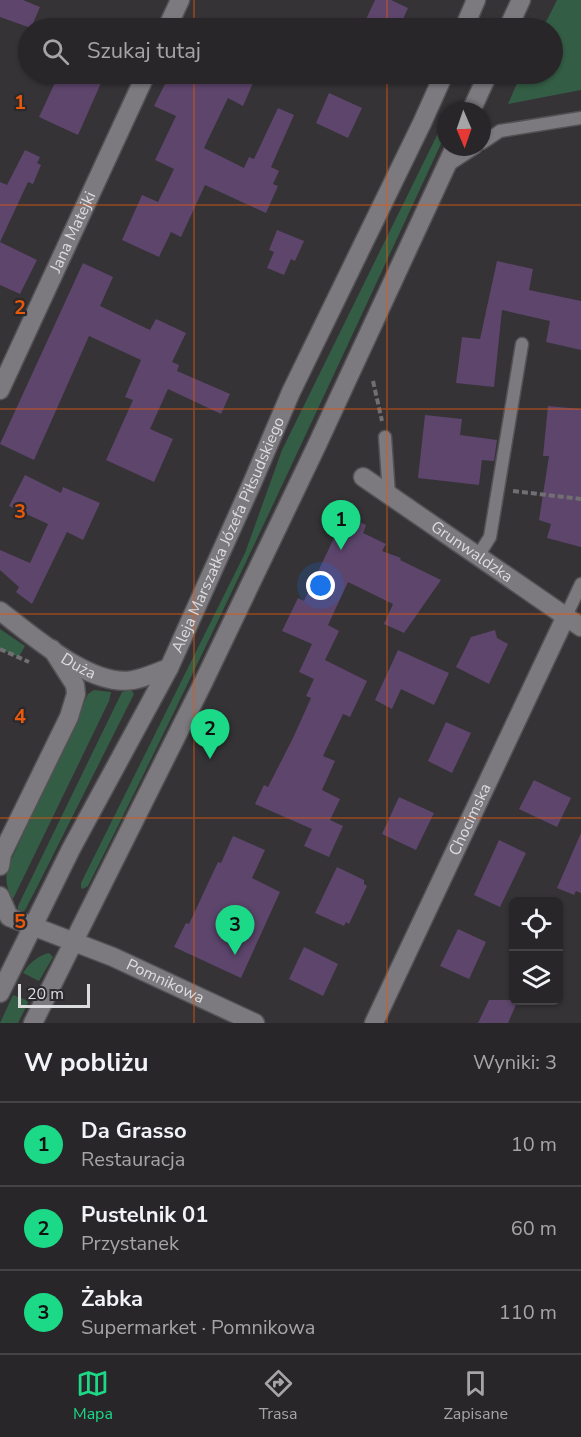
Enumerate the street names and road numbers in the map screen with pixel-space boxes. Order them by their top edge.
street label: Jana Matejki [44,188,101,277]
street label: Aleja Marszałka Józefa Piłsudskiego [166,413,290,657]
street label: Grunwaldzka [426,516,517,588]
street label: Duża [57,648,99,685]
street label: Chocimska [443,780,497,859]
street label: Pomnikowa [123,954,208,1009]

